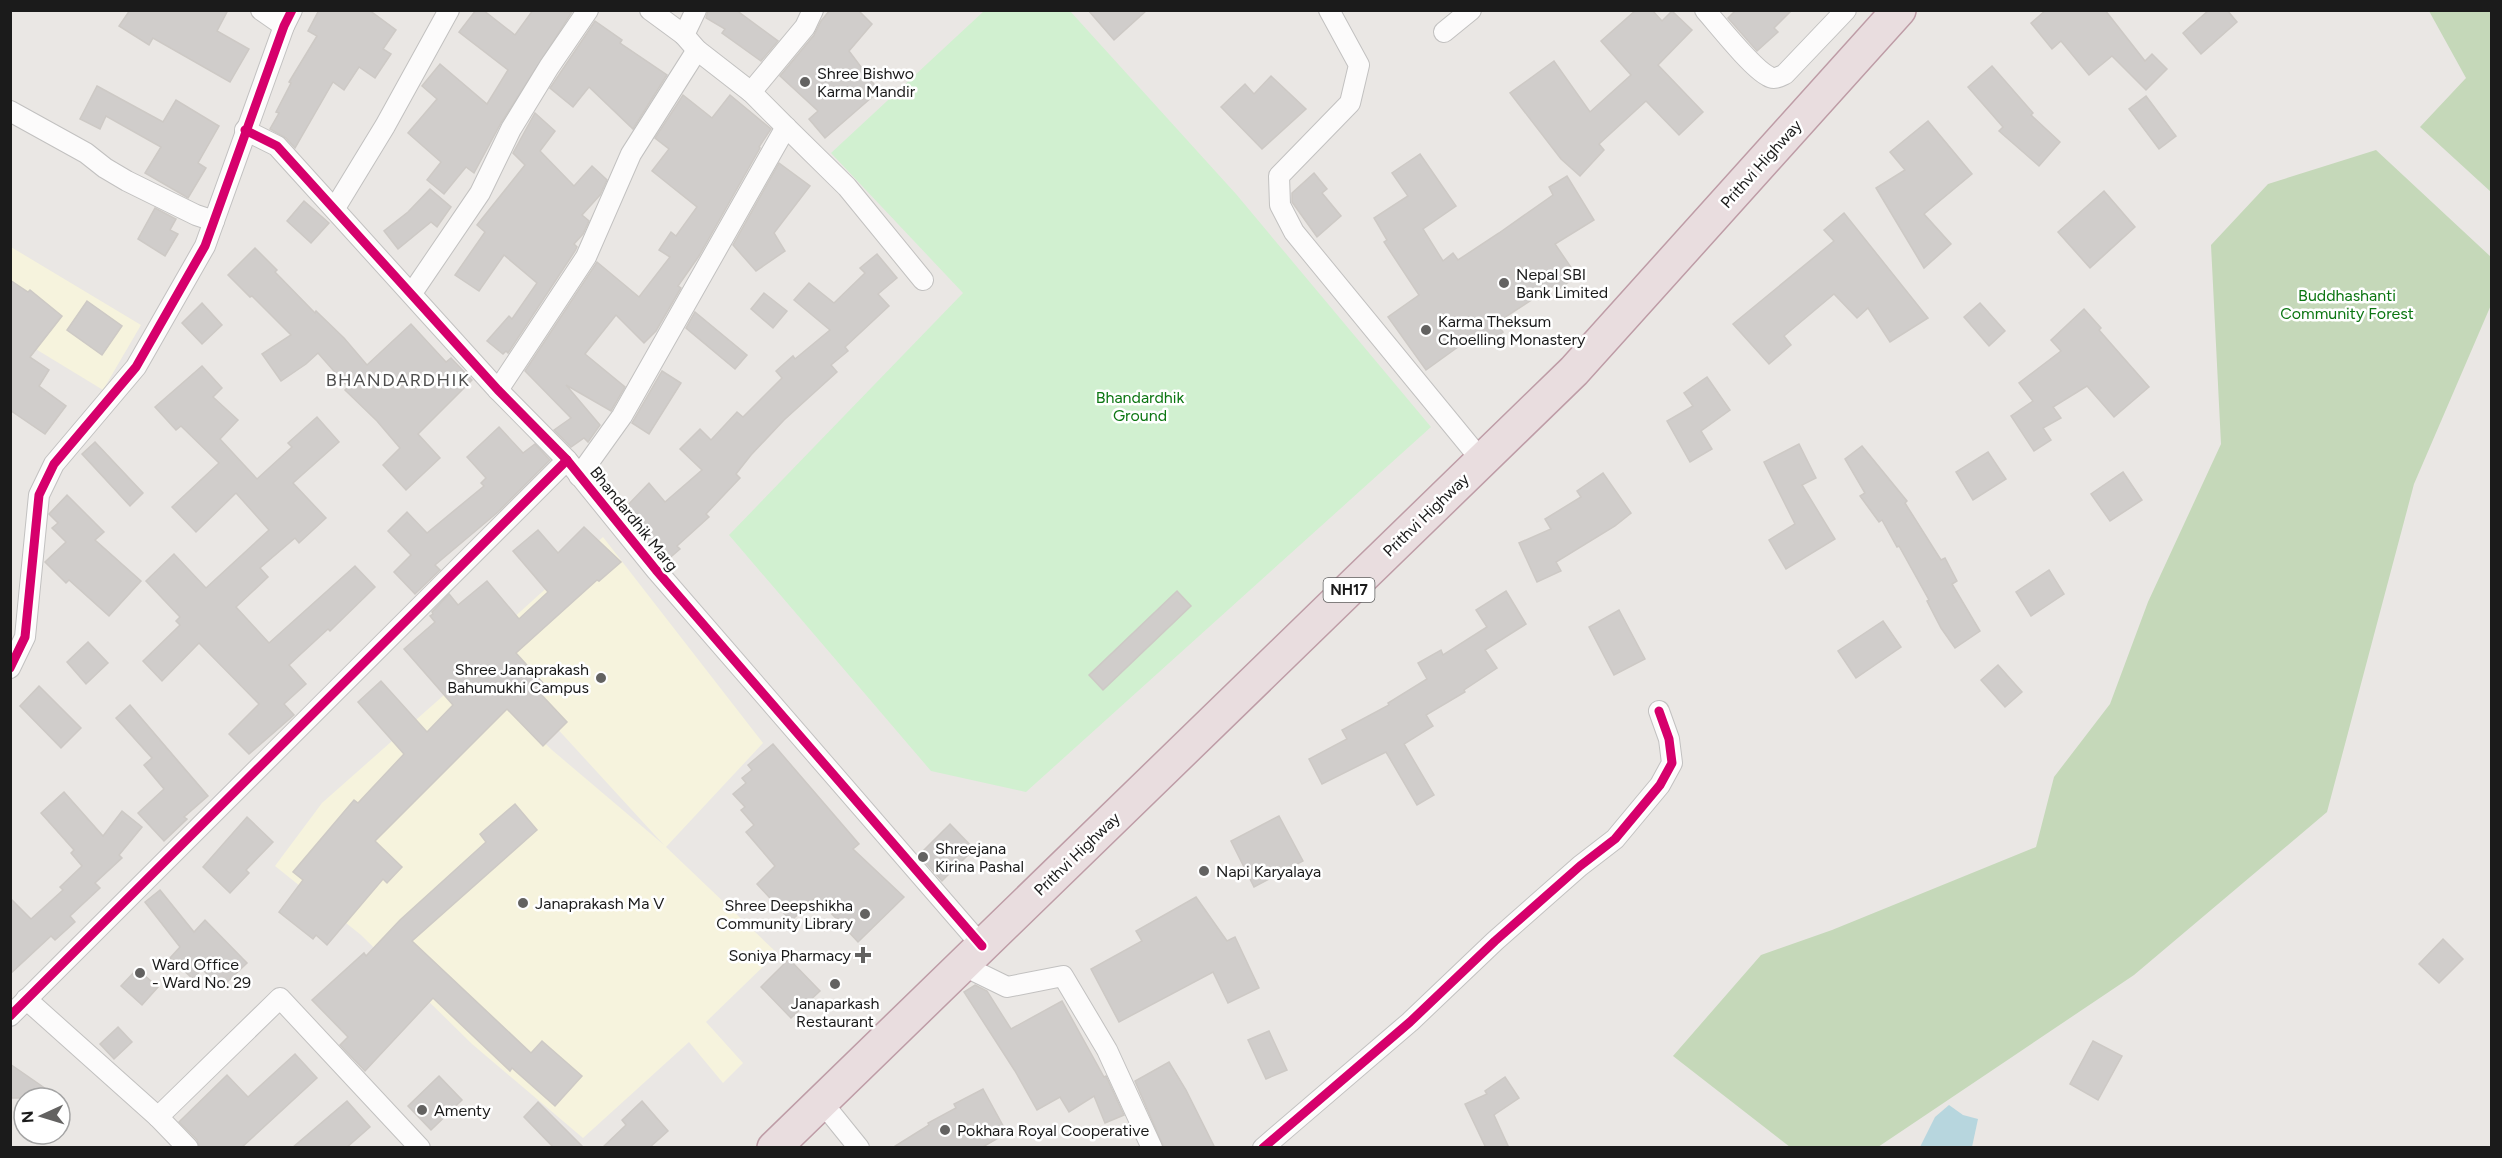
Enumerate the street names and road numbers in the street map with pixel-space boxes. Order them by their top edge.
street label: Prithvi Highway [1717,116,1806,212]
street label: Bhandardhik Marg [586,463,682,575]
street label: Prithvi Highway [1379,469,1473,561]
road number: NH17 [1324,578,1374,602]
street label: Prithvi Highway [1030,808,1124,900]

